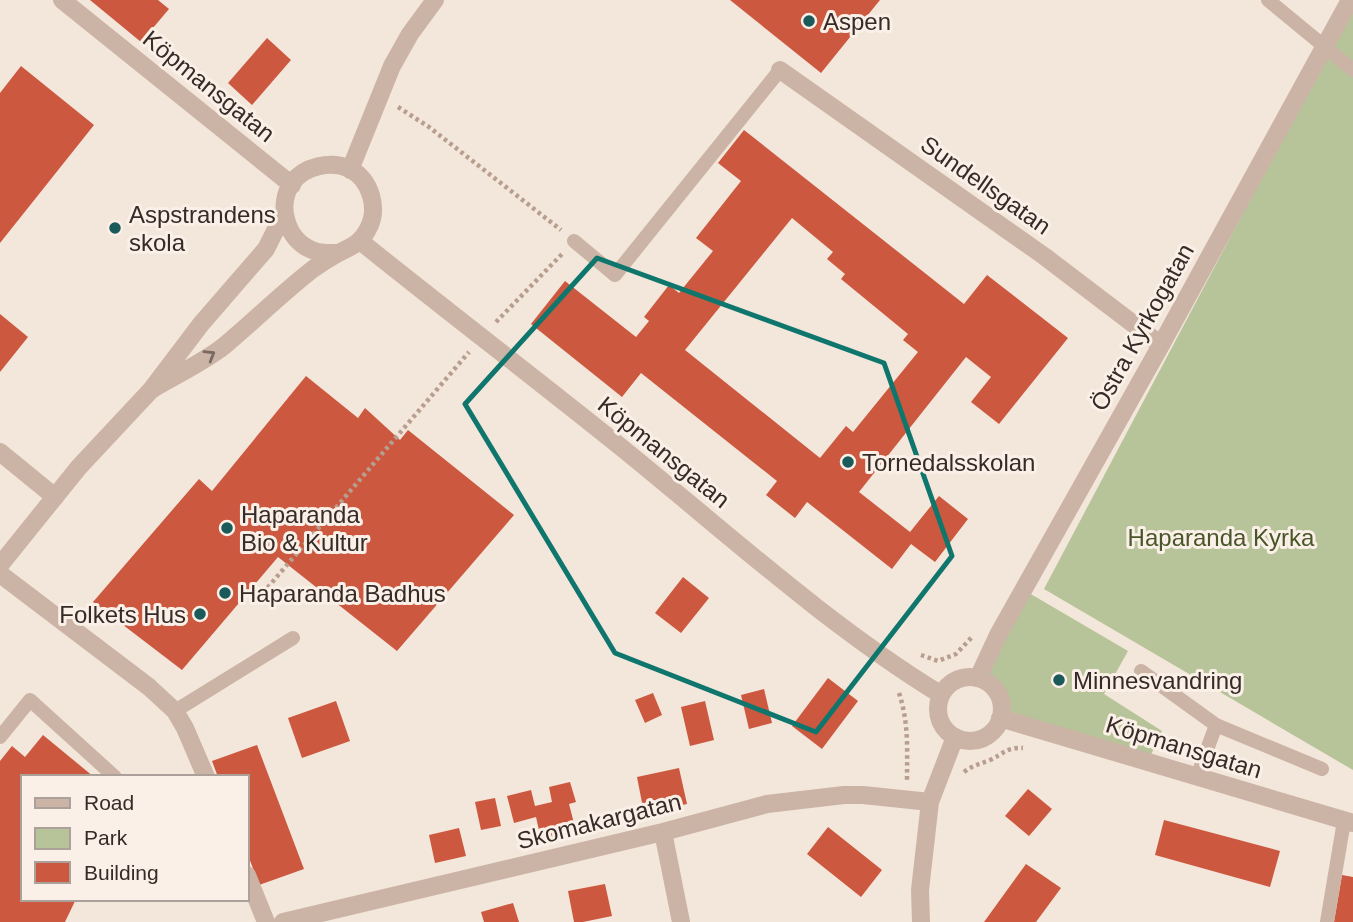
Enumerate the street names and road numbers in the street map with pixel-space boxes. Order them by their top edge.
street label: Köpmansgatan [138,25,280,147]
street label: Sundellsgatan [916,130,1056,240]
street label: Östra Kyrkogatan [1085,239,1199,415]
street label: Köpmansgatan [593,391,735,513]
street label: Köpmansgatan [1103,710,1265,784]
street label: Skomakargatan [514,788,684,854]

